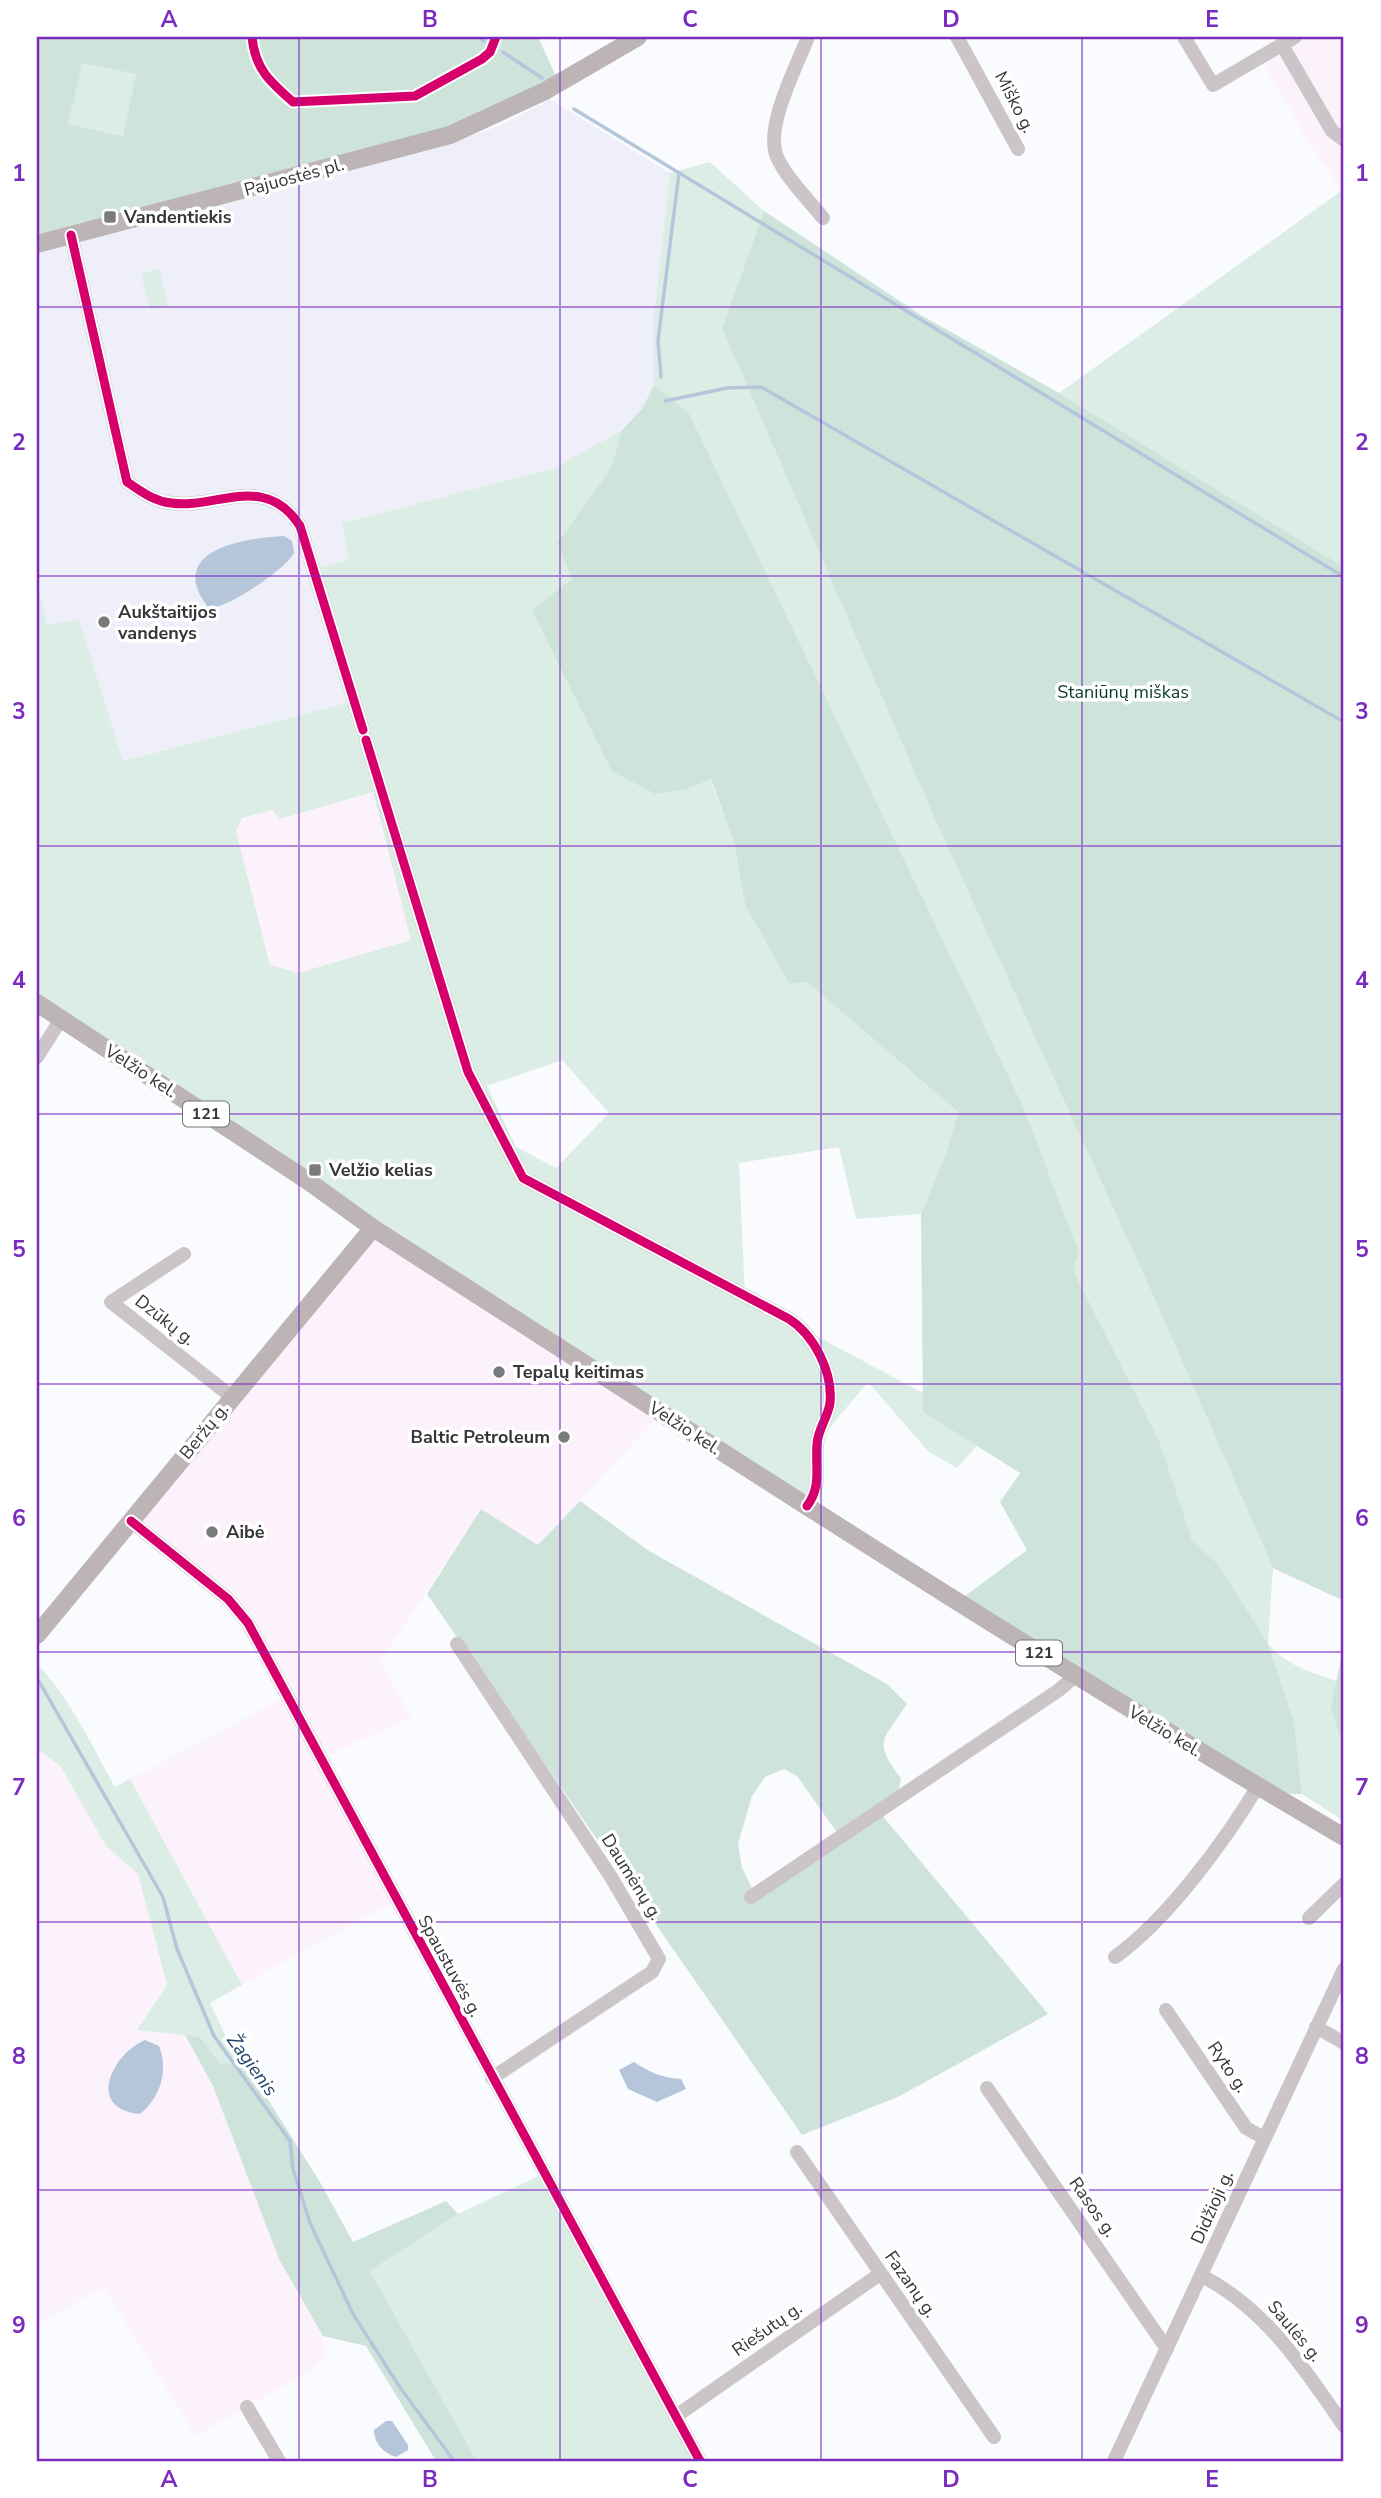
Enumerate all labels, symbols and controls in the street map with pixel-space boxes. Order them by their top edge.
text: A [160,4,178,35]
text: B [422,4,438,35]
text: C [682,4,698,35]
text: D [942,4,960,35]
text: E [1205,4,1219,35]
street label: Miško g. [989,67,1041,137]
street label: Pajuostės pl. [241,152,347,202]
text: 1 [12,158,26,189]
text: 1 [1355,158,1369,189]
place label: Vandentiekis [123,205,232,229]
marker: Vandentiekis [102,209,118,225]
text: 2 [12,427,26,458]
text: 2 [1355,427,1369,458]
place label: Aukštaitijos vandenys [117,600,217,645]
marker: Aukštaitijos vandenys [96,614,112,630]
park label: Staniūnų miškas [1057,680,1189,704]
text: 3 [12,696,26,727]
text: 3 [1355,696,1369,727]
text: 4 [12,965,26,996]
text: 4 [1355,965,1369,996]
street label: Velžio kel. [100,1038,182,1103]
road number: 121 [183,1102,229,1126]
place label: Velžio kelias [328,1158,433,1182]
marker: Velžio kelias [307,1162,323,1178]
text: 5 [12,1234,26,1265]
text: 5 [1355,1234,1369,1265]
street label: Dzūkų g. [130,1289,200,1351]
place label: Tepalų keitimas [513,1360,644,1384]
marker: Tepalų keitimas [491,1364,507,1380]
street label: Velžio kel. [644,1395,726,1460]
street label: Beržų g. [174,1398,234,1464]
place label: Baltic Petroleum [411,1425,550,1449]
marker: Baltic Petroleum [556,1429,572,1445]
text: 6 [12,1503,26,1534]
text: 6 [1355,1503,1369,1534]
place label: Aibė [226,1520,265,1544]
marker: Aibė [204,1524,220,1540]
road number: 121 [1016,1640,1062,1666]
street label: Velžio kel. [1123,1699,1206,1762]
text: 7 [12,1772,26,1803]
text: 7 [1355,1772,1369,1803]
street label: Daumėnų g. [596,1829,668,1925]
street label: Spaustuvės g. [412,1911,488,2021]
water label: Žagienis [221,2029,283,2101]
street label: Ryto g. [1202,2037,1254,2097]
text: 8 [12,2041,26,2072]
text: 8 [1355,2041,1369,2072]
street label: Didžioji g. [1185,2166,1239,2248]
street label: Rasos g. [1064,2172,1122,2242]
street label: Fazanų g. [879,2246,943,2322]
street label: Saulės g. [1262,2295,1328,2367]
street label: Riešutų g. [727,2296,807,2362]
text: 9 [12,2310,26,2341]
text: 9 [1355,2310,1369,2341]
text: A [160,2464,178,2495]
text: B [422,2464,438,2495]
text: C [682,2464,698,2495]
text: D [942,2464,960,2495]
text: E [1205,2464,1219,2495]

